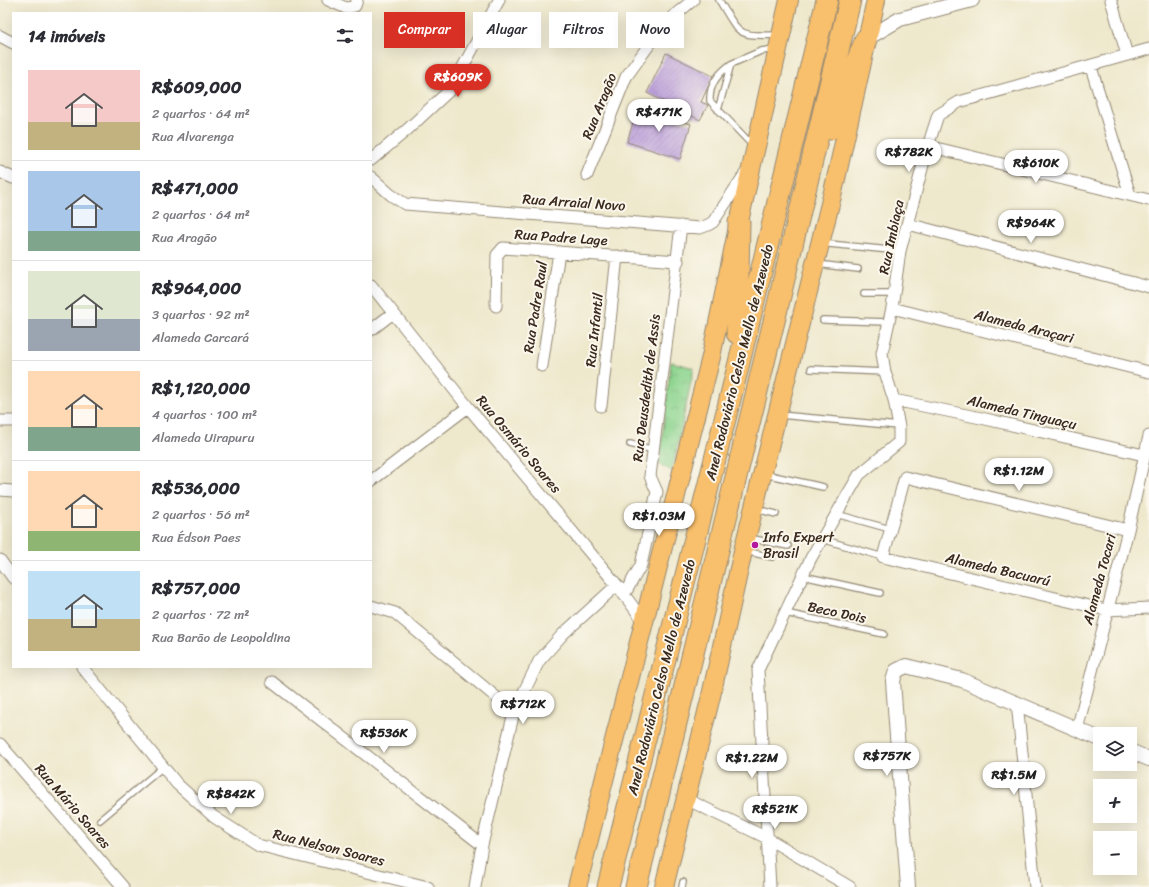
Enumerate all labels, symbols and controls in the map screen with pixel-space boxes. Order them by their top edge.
chip: Comprar [384,12,465,48]
chip: Alugar [473,12,541,48]
chip: Filtros [549,12,618,48]
chip: Novo [626,12,684,48]
text: 14 imóveis [28,21,105,51]
icon: filters [334,25,356,47]
pin: R$609K [425,64,491,98]
text: R$609K [434,65,482,88]
street label: Rua Aragão [575,69,624,143]
text: R$609,000 [152,72,241,102]
icon: home [60,86,108,134]
pin: R$471K [626,99,692,133]
text: R$471K [636,100,682,123]
text: 2 quartos · 64 m² [152,102,250,125]
text: Rua Alvarenga [152,125,234,148]
pin: R$782K [876,139,942,173]
text: R$782K [885,140,933,163]
pin: R$610K [1003,150,1069,184]
text: R$610K [1013,151,1059,174]
text: R$471,000 [152,173,238,203]
street label: Rua Arraial Novo [522,186,626,219]
icon: home [60,187,108,235]
street label: Rua Imbiaça [871,197,912,277]
text: 2 quartos · 64 m² [152,203,250,226]
pin: R$964K [998,210,1064,244]
text: R$964K [1007,211,1055,234]
street label: Rua Padre Lage [514,222,609,253]
text: Rua Aragão [152,226,217,249]
street label: Anel Rodoviário Celso Mello de Azevedo [698,241,781,484]
street label: Rua Padre Raul [516,258,555,355]
text: R$964,000 [152,273,241,303]
icon: home [60,287,108,335]
street label: Rua Infantil [578,291,611,368]
street label: Alameda Araçari [971,302,1077,351]
text: 3 quartos · 92 m² [152,303,250,326]
street label: Rua Deusdedith de Assis [625,313,668,463]
text: Alameda Carcará [152,326,249,349]
text: R$1,120,000 [152,373,250,403]
icon: home [60,387,108,435]
street label: Alameda Tinguaçu [964,388,1079,437]
street label: Rua Osmário Soares [470,389,568,500]
text: 4 quartos · 100 m² [152,403,257,426]
text: Alameda Uirapuru [152,426,254,449]
pin: R$1.12M [982,458,1056,492]
text: R$1.12M [994,459,1044,482]
text: R$536,000 [152,473,240,503]
icon: home [60,487,108,535]
text: 2 quartos · 56 m² [152,503,250,526]
pin: R$1.03M [622,503,696,537]
text: R$1.03M [633,504,685,527]
place label: Info Expert Brasil [762,525,835,566]
text: Rua Édson Paes [152,526,241,549]
street label: Alameda Tocari [1075,530,1124,628]
marker: Info Expert Brasil [750,540,760,550]
street label: Alameda Bacuarú [942,545,1053,594]
street label: Anel Rodoviário Celso Mello de Azevedo [620,556,703,799]
text: R$757,000 [152,573,240,603]
icon: home [60,587,108,635]
street label: Beco Dois [805,594,869,631]
text: 2 quartos · 72 m² [152,603,249,626]
text: Rua Barão de Leopoldina [152,626,290,649]
pin: R$712K [490,691,556,725]
text: R$712K [500,692,546,715]
pin: R$536K [351,720,417,754]
text: R$536K [360,721,408,744]
map controls [1093,727,1137,875]
button: layers [1093,727,1137,771]
pin: R$757K [854,743,920,777]
text: R$757K [863,744,911,767]
pin: R$1.22M [715,745,789,779]
text: R$1.22M [726,746,778,769]
street label: Rua Mário Soares [28,758,118,855]
pin: R$1.5M [981,762,1047,796]
text: R$1.5M [991,763,1037,786]
button: + [1093,779,1137,823]
pin: R$842K [198,781,264,815]
text: R$842K [207,782,255,805]
pin: R$521K [742,796,808,830]
text: R$521K [752,797,798,820]
street label: Rua Nelson Soares [270,822,388,874]
button: − [1093,831,1137,875]

